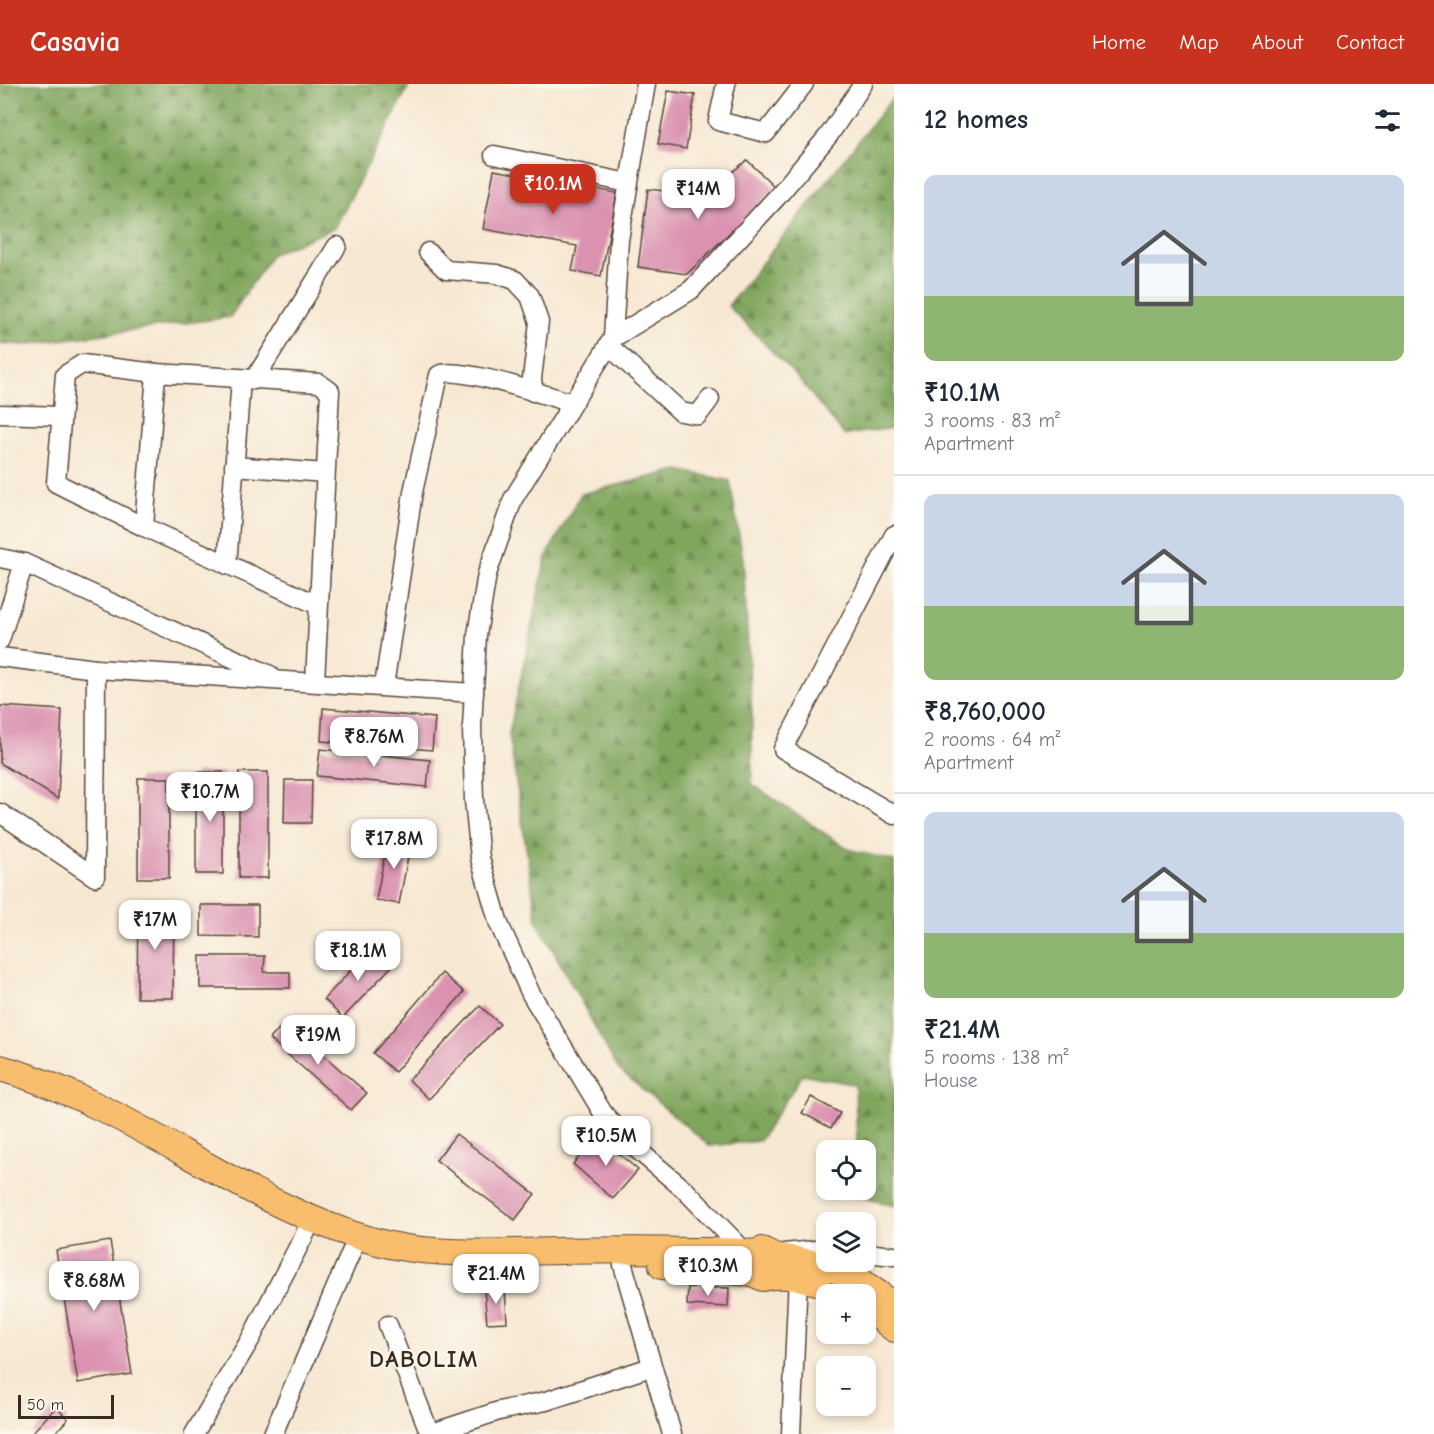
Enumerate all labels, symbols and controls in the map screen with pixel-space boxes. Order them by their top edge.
text: Casavia [30,26,120,58]
text: Home [1092,30,1146,54]
text: Map [1179,30,1219,54]
text: About [1252,30,1303,54]
text: Contact [1336,30,1404,54]
icon: filters [1371,104,1404,137]
text: 12 homes [924,105,1028,135]
pin: ₹10.1M [504,164,602,215]
pin: ₹14M [662,169,734,220]
text: ₹10.1M [524,172,582,195]
text: ₹14M [676,177,720,200]
icon: home [1110,214,1218,322]
text: ₹10.1M [924,378,1000,408]
text: 3 rooms · 83 m² [924,409,1060,432]
text: Apartment [924,432,1014,455]
icon: home [1110,533,1218,641]
text: ₹8,760,000 [924,697,1046,727]
pin: ₹8.76M [325,717,423,768]
text: ₹8.76M [344,725,404,748]
text: 2 rooms · 64 m² [924,728,1060,751]
text: Apartment [924,751,1014,774]
pin: ₹10.7M [161,772,259,823]
text: ₹10.7M [180,780,240,803]
pin: ₹17.8M [345,819,443,870]
text: ₹17.8M [365,827,423,850]
icon: home [1110,851,1218,959]
pin: ₹17M [119,900,191,951]
text: ₹17M [133,908,177,931]
pin: ₹18.1M [309,931,407,982]
text: ₹18.1M [329,939,387,962]
pin: ₹19M [282,1015,354,1066]
text: ₹21.4M [924,1015,1000,1045]
text: ₹19M [295,1023,341,1046]
text: 5 rooms · 138 m² [924,1046,1069,1069]
text: House [924,1069,978,1092]
pin: ₹10.5M [557,1116,655,1167]
text: ₹10.5M [575,1124,637,1147]
map controls [816,1140,876,1416]
button: locate [816,1140,876,1200]
button: layers [816,1212,876,1272]
pin: ₹10.3M [659,1246,757,1297]
pin: ₹21.4M [447,1254,545,1305]
text: ₹10.3M [678,1254,738,1277]
pin: ₹8.68M [45,1261,143,1312]
text: ₹21.4M [467,1262,525,1285]
text: ₹8.68M [63,1269,125,1292]
button: + [816,1284,876,1344]
district label: DABOLIM [369,1345,479,1373]
button: − [816,1356,876,1416]
scale bar [18,1392,114,1420]
text: 50 m [27,1396,64,1414]

